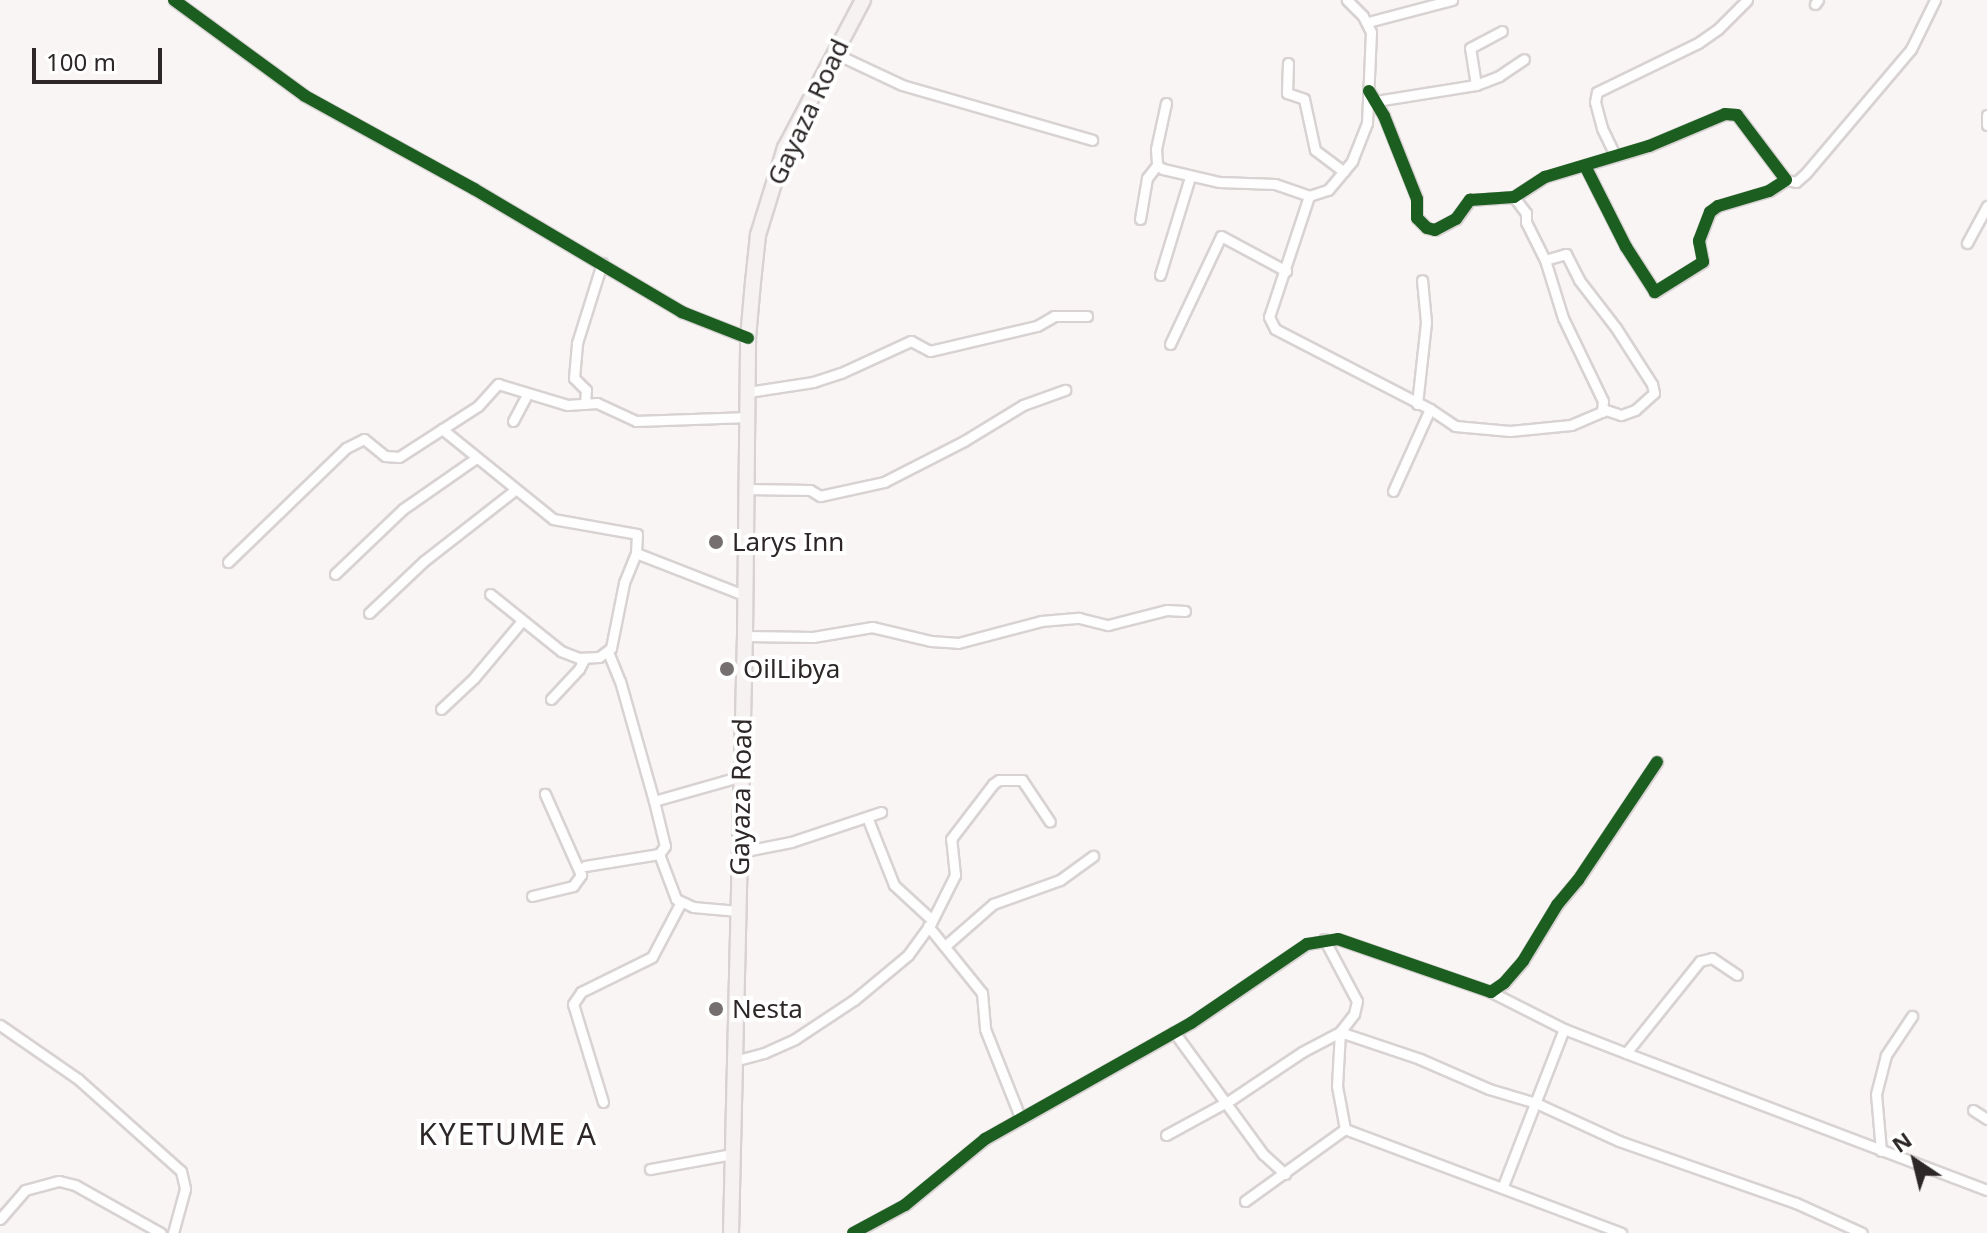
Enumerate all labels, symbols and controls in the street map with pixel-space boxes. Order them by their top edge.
scale bar [36,32,166,82]
street label: Gayaza Road [761,34,855,190]
text: 100 m [46,45,116,78]
place label: Larys Inn [732,526,844,558]
marker: Larys Inn [707,533,725,551]
place label: OilLibya [743,653,840,685]
marker: OilLibya [718,660,736,678]
street label: Gayaza Road [724,718,758,876]
place label: Nesta [732,993,803,1025]
marker: Nesta [707,1000,725,1018]
district label: KYETUME A [418,1116,598,1152]
north arrow [1875,1121,1955,1201]
text: N [1885,1124,1917,1159]

